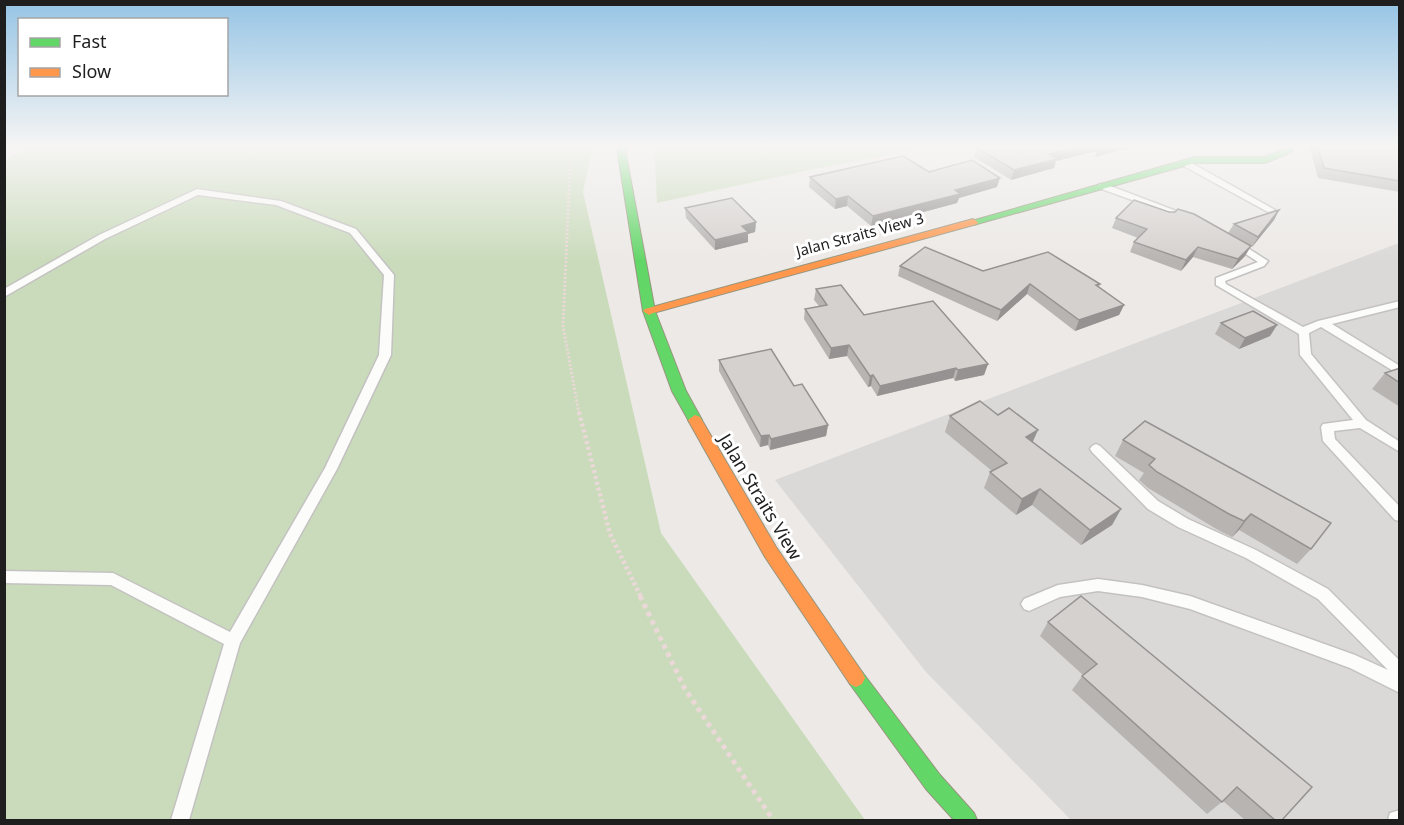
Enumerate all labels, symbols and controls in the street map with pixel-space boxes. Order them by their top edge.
legend [18,18,228,96]
text: Fast [72,29,107,53]
text: Slow [72,59,111,83]
street label: Jalan Straits View 3 [792,207,926,261]
street label: Jalan Straits View [713,427,808,564]

